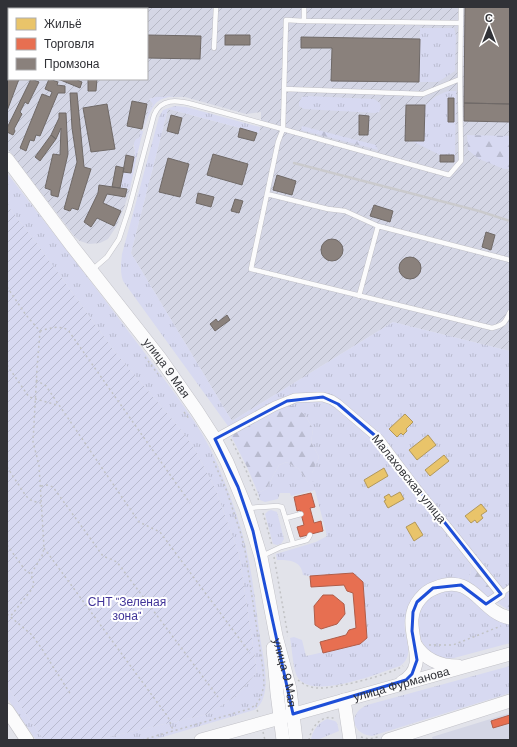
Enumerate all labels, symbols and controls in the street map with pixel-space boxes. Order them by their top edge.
legend [8,8,148,80]
north arrow [469,8,509,48]
text: С [485,11,493,25]
text: Жильё [44,16,82,32]
text: Торговля [44,36,94,52]
text: Промзона [44,56,100,72]
street label: улица 9 Мая [139,335,194,401]
street label: Малаховская улица [368,431,450,527]
park label: СНТ "Зеленая зона" [88,594,166,624]
street label: улица 9 Мая [269,636,300,708]
street label: улица Фурманова [351,663,452,705]

